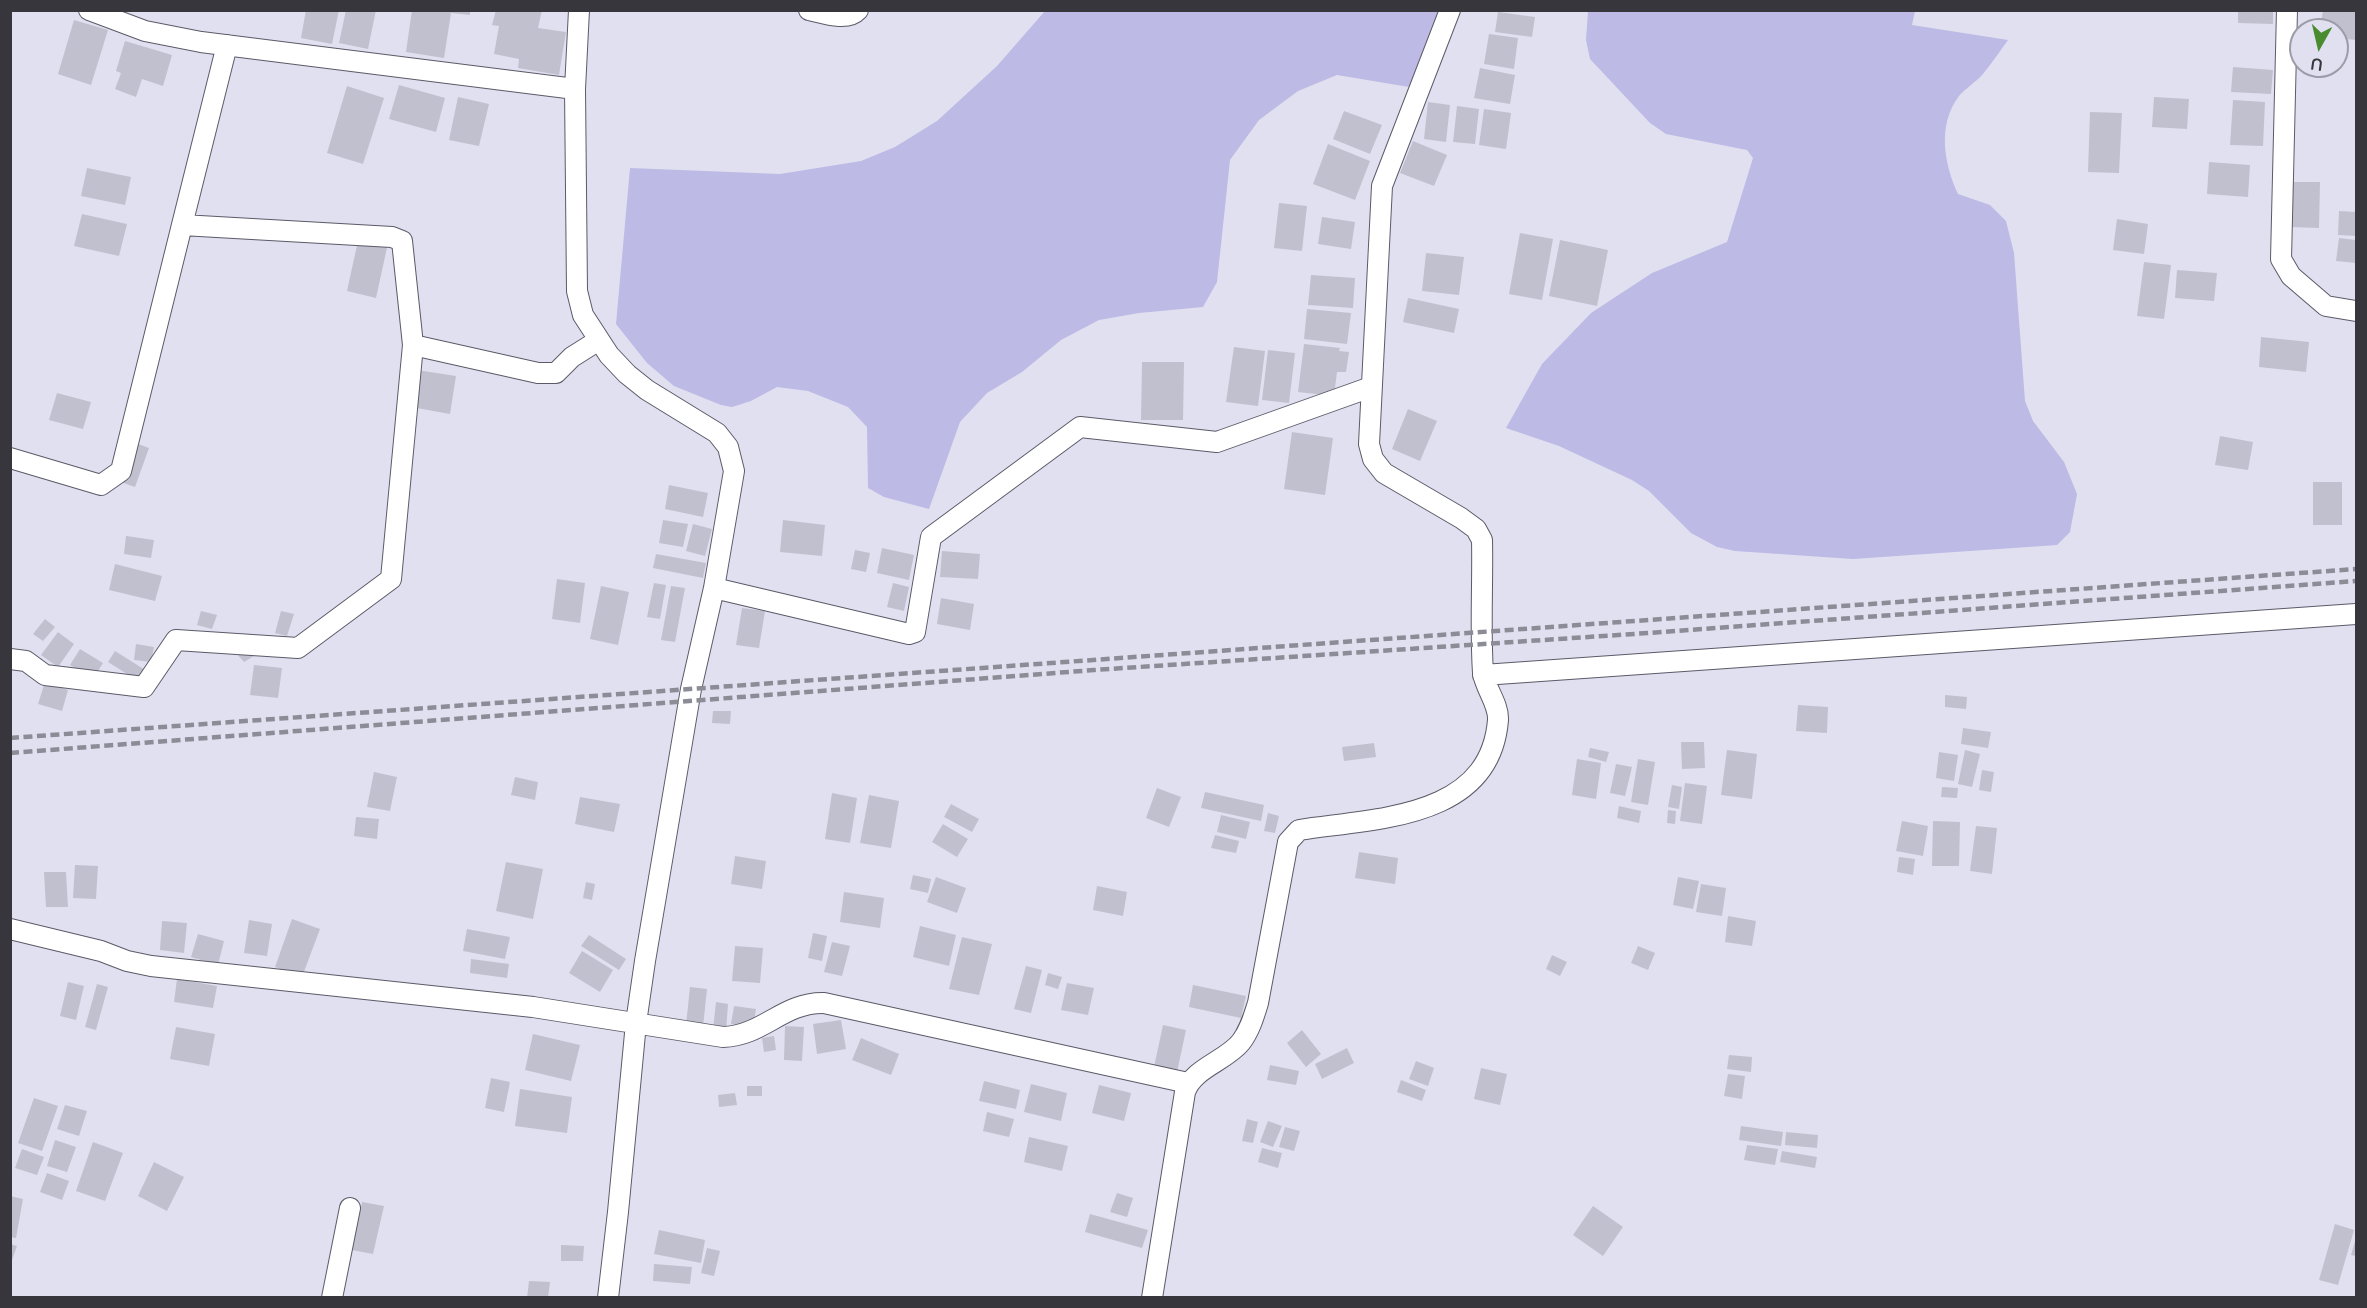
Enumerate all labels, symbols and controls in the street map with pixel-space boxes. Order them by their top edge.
north arrow [2289,18,2349,78]
text: U [2309,53,2324,75]

